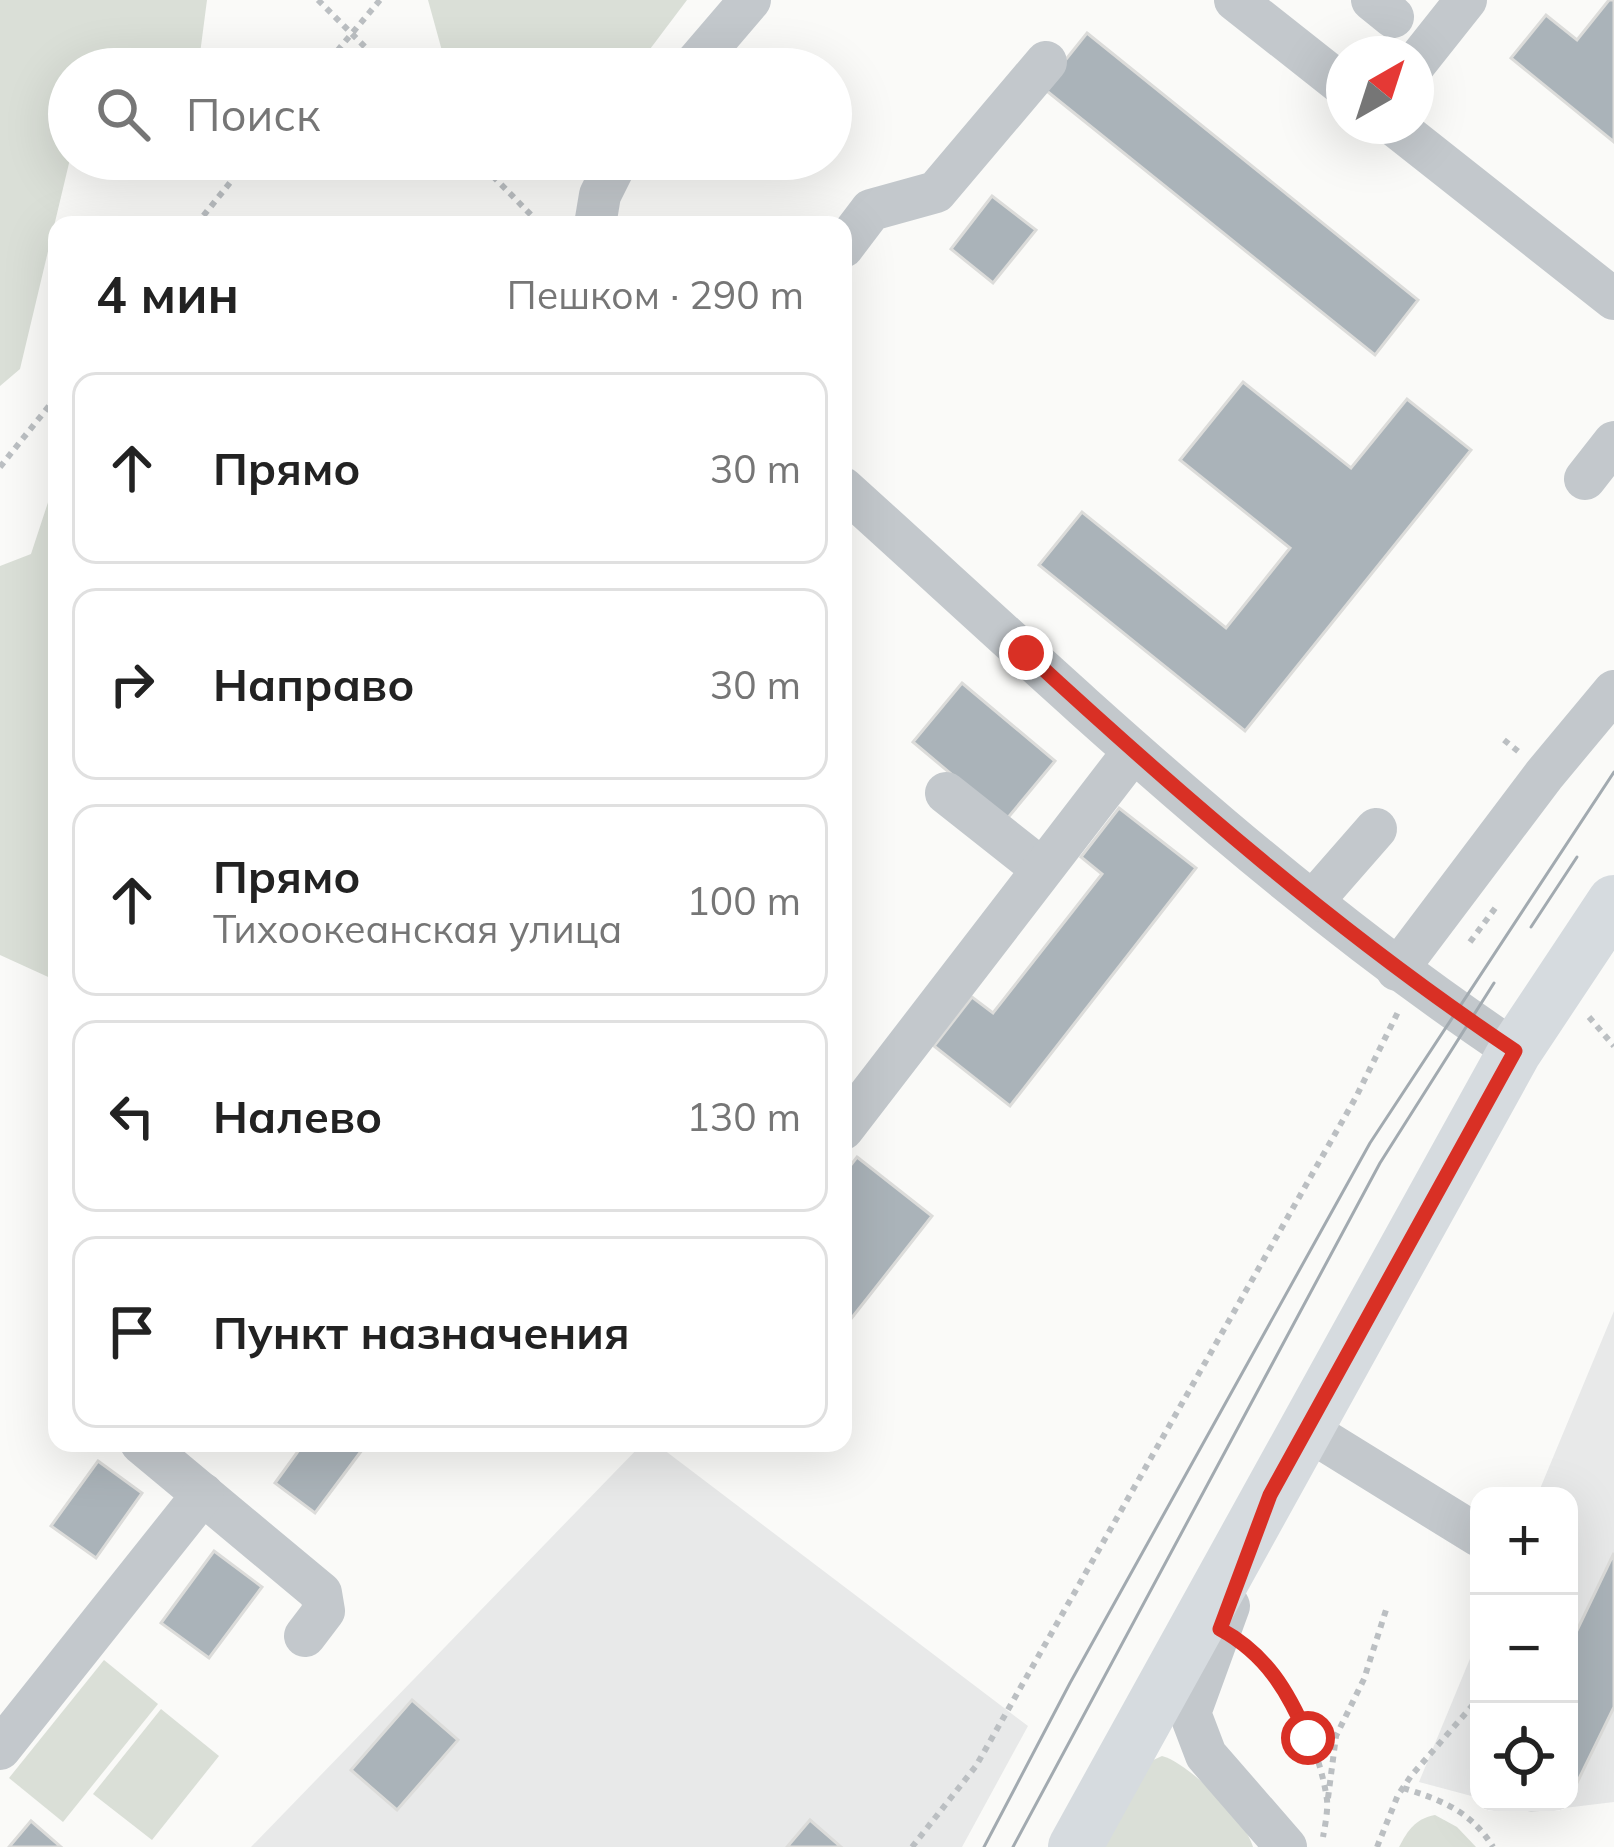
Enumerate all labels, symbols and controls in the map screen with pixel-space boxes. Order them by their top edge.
north arrow [1326,36,1434,144]
search box [48,48,852,180]
icon: search [90,81,156,147]
text: Поиск [186,86,320,142]
text: 4 мин [96,262,239,326]
text: Пешком · 290 m [507,270,804,319]
icon: ahead [99,435,165,501]
text: Прямо [213,440,361,496]
text: 30 m [710,444,801,493]
route end [999,626,1053,680]
icon: right [99,651,165,717]
text: Направо [213,656,414,712]
text: 30 m [710,660,801,709]
text: Прямо [213,848,361,904]
icon: ahead [99,867,165,933]
text: 100 m [686,876,801,925]
text: Тихоокеанская улица [213,904,622,953]
icon: left [99,1083,165,1149]
text: Налево [213,1088,382,1144]
text: 130 m [686,1092,801,1141]
icon: arrive [99,1299,165,1365]
text: Пункт назначения [213,1304,630,1360]
map controls [1470,1487,1578,1811]
button: + [1470,1487,1578,1595]
button: − [1470,1595,1578,1703]
button: locate [1470,1703,1578,1811]
route start [1281,1711,1335,1765]

